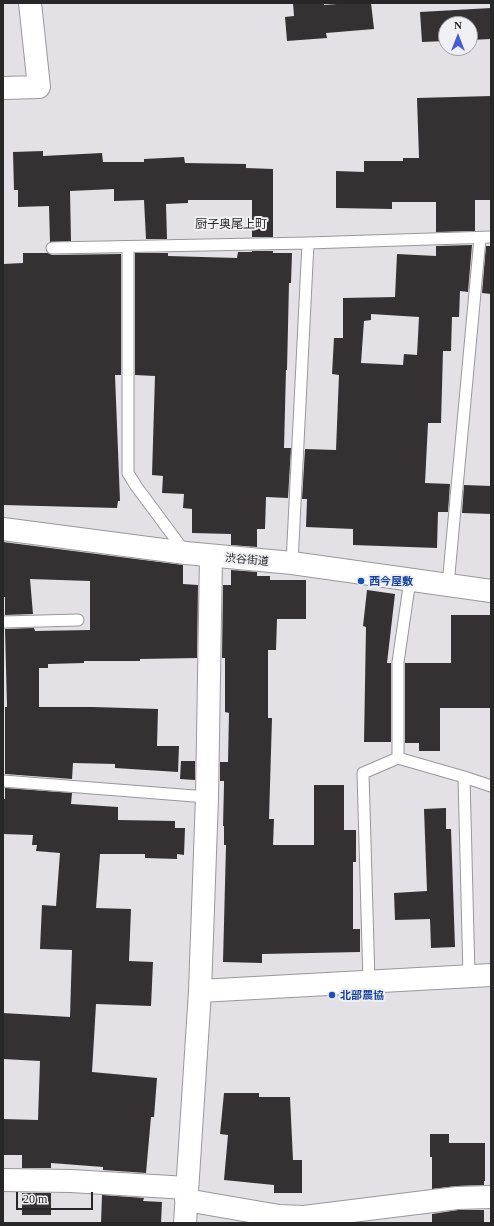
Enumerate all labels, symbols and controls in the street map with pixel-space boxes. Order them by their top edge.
north arrow [438,16,478,56]
text: N [454,19,462,31]
district label: 厨子奥尾上町 [195,216,267,230]
street label: 渋谷街道 [225,551,269,567]
place label: 西今屋敷 [369,574,413,588]
marker: 西今屋敷 [356,576,366,586]
place label: 北部農協 [340,988,384,1002]
marker: 北部農協 [327,990,337,1000]
scale bar [18,1184,95,1210]
text: 20 m [23,1192,47,1206]

